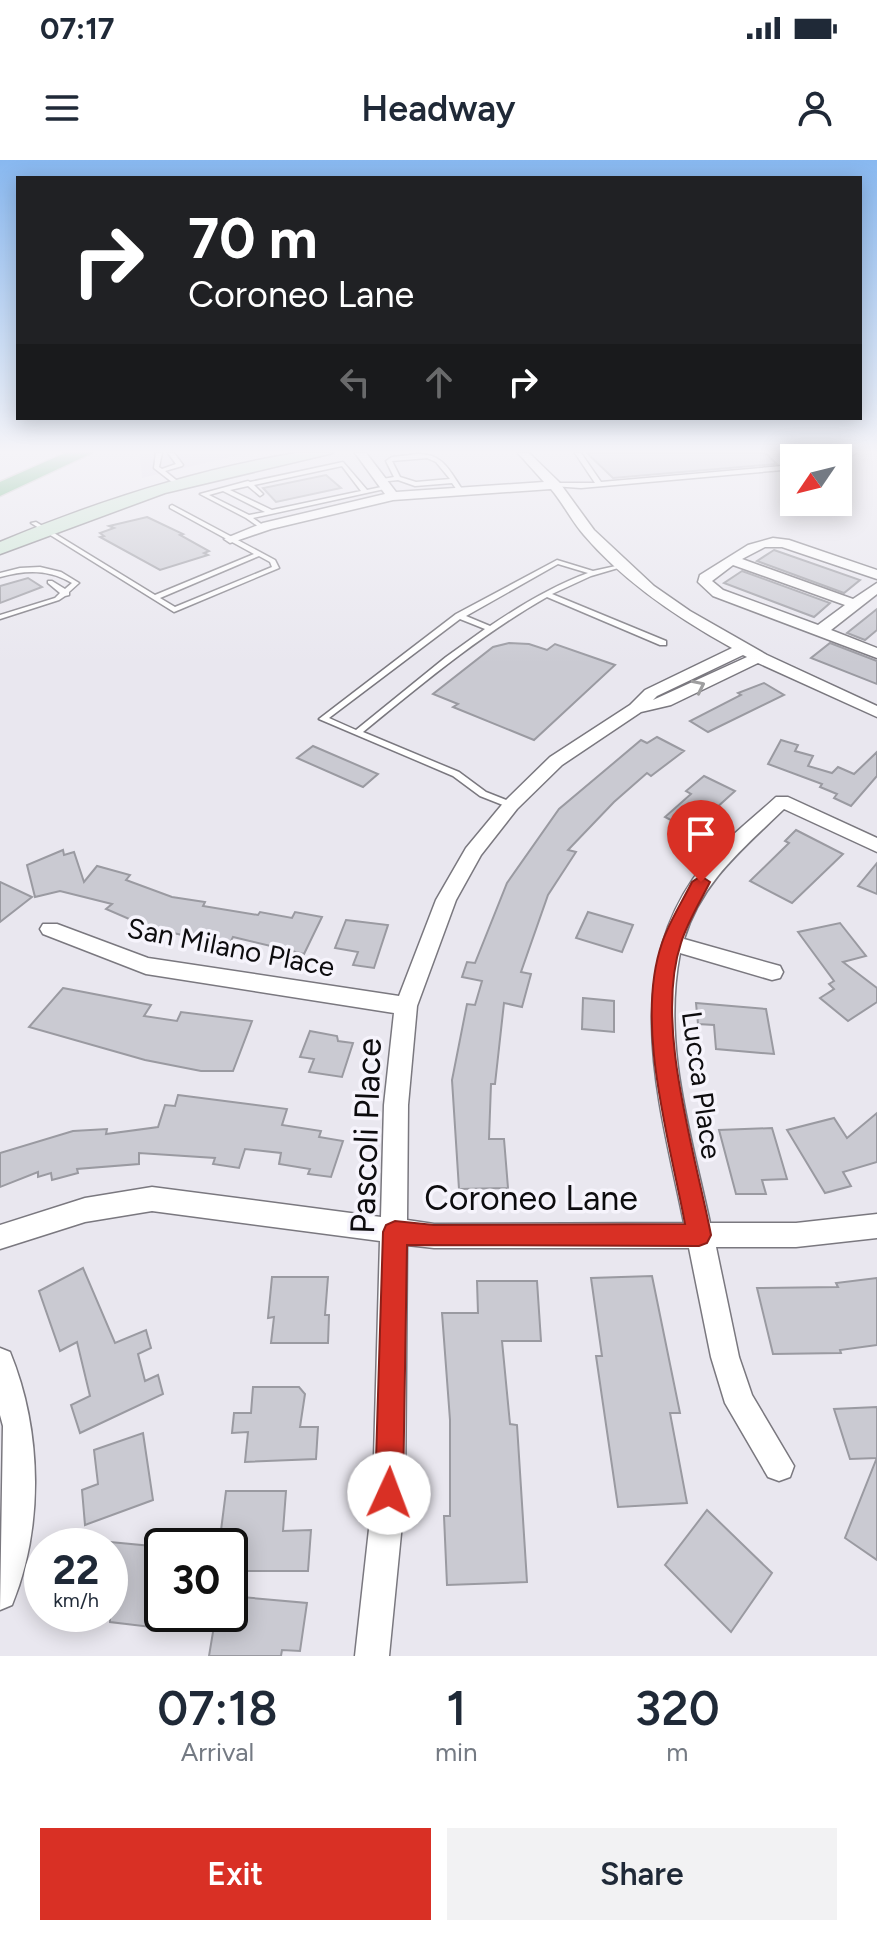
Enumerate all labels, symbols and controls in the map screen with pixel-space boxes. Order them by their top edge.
text: 07:17 [40,10,115,47]
icon: menu [40,86,84,130]
icon: person [793,86,837,130]
text: Headway [361,87,516,130]
text: 70 m [188,205,318,272]
icon: right [56,208,160,312]
text: Coroneo Lane [188,273,414,316]
icon: left [333,360,377,404]
icon: ahead [417,360,461,404]
icon: right [501,360,545,404]
north arrow [780,444,852,516]
map controls [780,444,852,516]
one-way arrow [691,680,706,696]
pin [667,800,735,882]
icon: arrive [679,812,723,856]
street label: San Milano Place [124,910,338,984]
street label: Lucca Place [675,1009,729,1161]
street label: Pascoli Place [342,1037,390,1235]
street label: Coroneo Lane [424,1178,638,1219]
position arrow [347,1451,431,1535]
speed limit sign: 30 [144,1528,248,1632]
text: 22 [53,1546,99,1594]
text: km/h [53,1588,99,1612]
text: 07:18 [157,1679,278,1737]
text: 1 [446,1679,466,1737]
text: 320 [635,1679,720,1737]
text: Arrival [181,1736,254,1768]
text: min [435,1736,478,1768]
text: m [666,1736,688,1768]
button: Exit [40,1828,431,1920]
button: Share [447,1828,837,1920]

